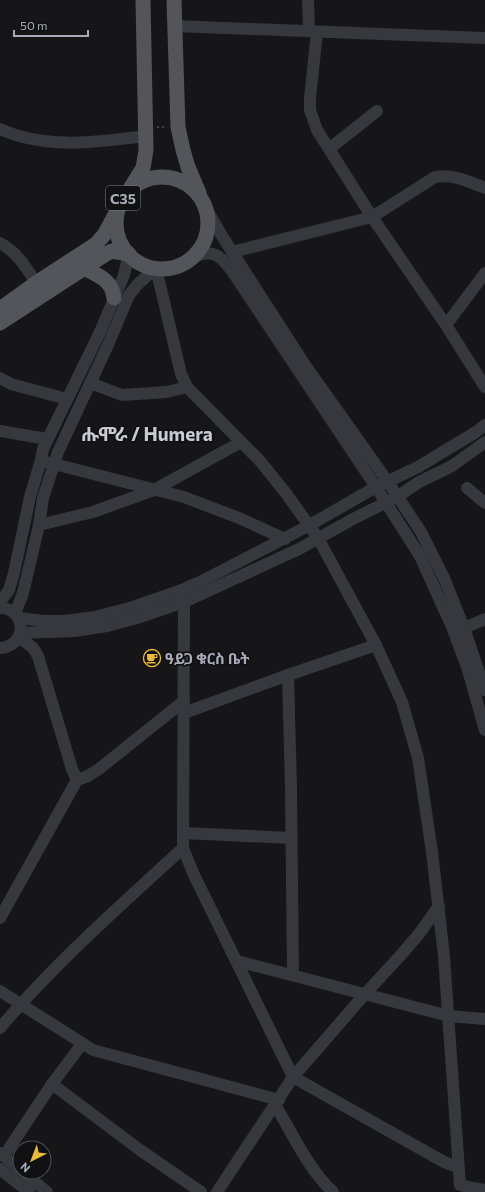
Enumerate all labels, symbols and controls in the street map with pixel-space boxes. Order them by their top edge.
scale bar [14,12,88,38]
text: 50 m [20,18,48,32]
road number: C35 [106,186,140,210]
district label: ሑሞራ / Humera [81,422,213,445]
cafe icon: ዓይጋ ቁርስ ቤት [142,648,162,668]
place label: ዓይጋ ቁርስ ቤት [165,649,250,667]
north arrow [12,1140,52,1180]
text: N [18,1160,32,1175]

